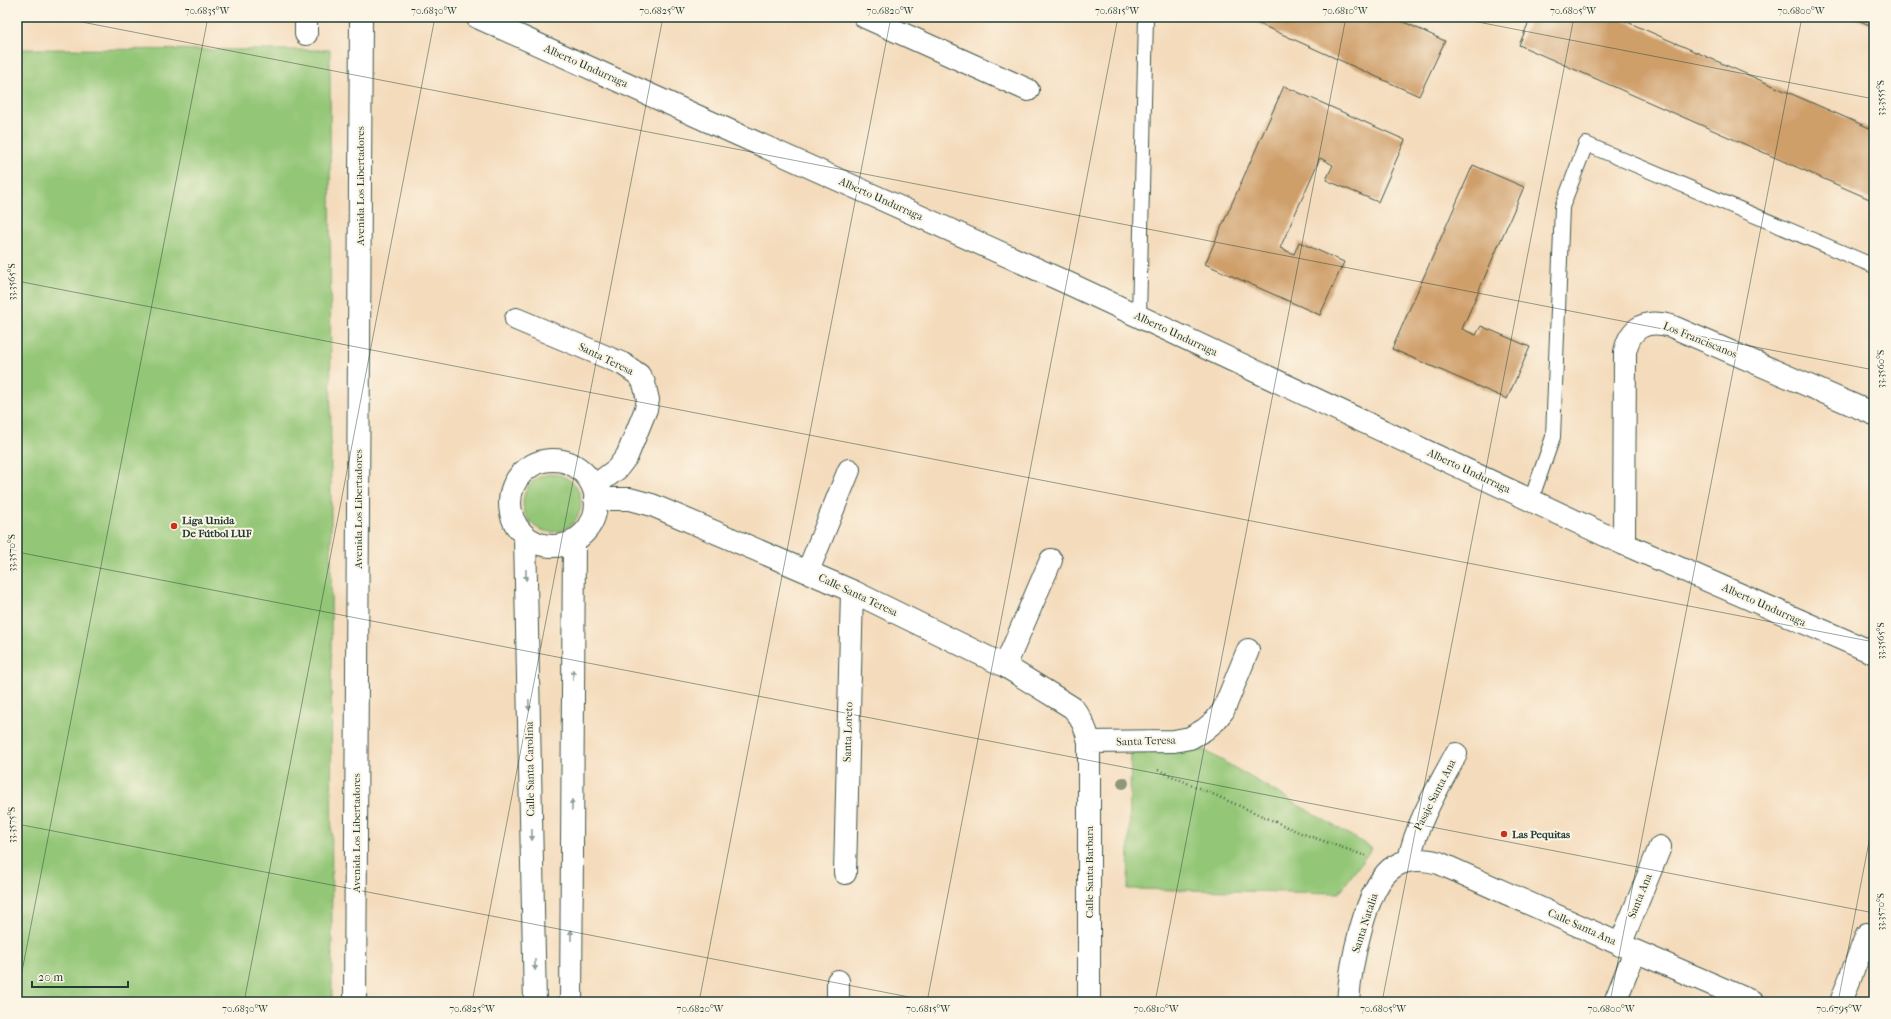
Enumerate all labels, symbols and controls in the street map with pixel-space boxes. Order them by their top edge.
text: 70.6835°W [185,5,230,17]
text: 70.6830°W [411,5,458,17]
text: 70.6825°W [639,5,686,17]
text: 70.6820°W [867,5,915,17]
text: 70.6815°W [1095,5,1140,17]
text: 70.6810°W [1322,5,1369,17]
text: 70.6805°W [1550,5,1597,17]
text: 70.6800°W [1777,5,1826,17]
street label: Alberto Undurraga [541,41,631,91]
text: 33.3555°S [1875,80,1887,116]
street label: Avenida Los Libertadores [354,126,367,247]
street label: Alberto Undurraga [836,174,926,224]
text: 33.3565°S [6,263,18,301]
street label: Alberto Undurraga [1131,309,1221,359]
street label: Los Franciscanos [1661,319,1739,361]
street label: Santa Teresa [576,340,636,378]
text: 33.3560°S [1875,350,1887,388]
street label: Alberto Undurraga [1424,446,1514,496]
street label: Avenida Los Libertadores [352,449,365,570]
place label: Liga Unida De Fútbol LUF [181,514,252,540]
marker: Liga Unida De Fútbol LUF [169,521,179,531]
text: 33.3570°S [6,534,18,572]
one-way arrow [523,569,529,582]
street label: Calle Santa Teresa [816,571,900,619]
street label: Alberto Undurraga [1719,580,1809,630]
text: 33.3565°S [1875,622,1887,660]
one-way arrow [570,668,576,681]
one-way arrow [525,699,532,711]
street label: Santa Loreto [840,701,856,762]
street label: Calle Santa Carolina [523,720,537,817]
street label: Santa Teresa [1116,733,1177,749]
street label: Pasaje Santa Ana [1411,756,1459,833]
street label: Avenida Los Libertadores [350,773,363,894]
one-way arrow [569,798,575,811]
text: 33.3575°S [6,807,18,843]
street label: Calle Santa Barbara [1083,825,1096,918]
place label: Las Pequitas [1512,828,1570,841]
one-way arrow [528,829,535,841]
marker: Las Pequitas [1499,829,1509,839]
street label: Santa Ana [1625,871,1655,920]
street label: Santa Natalia [1349,891,1381,955]
text: 33.3570°S [1875,893,1887,931]
street label: Calle Santa Ana [1546,906,1619,948]
one-way arrow [568,928,574,941]
one-way arrow [531,959,538,971]
scale bar [32,963,128,989]
text: 20 m [38,970,63,984]
text: 70.6830°W [222,1003,269,1015]
text: 70.6825°W [449,1003,496,1015]
text: 70.6820°W [677,1003,725,1015]
text: 70.6815°W [906,1003,951,1015]
text: 70.6810°W [1133,1003,1180,1015]
text: 70.6805°W [1360,1003,1407,1015]
text: 70.6800°W [1587,1003,1636,1015]
text: 70.6795°W [1816,1003,1863,1015]

